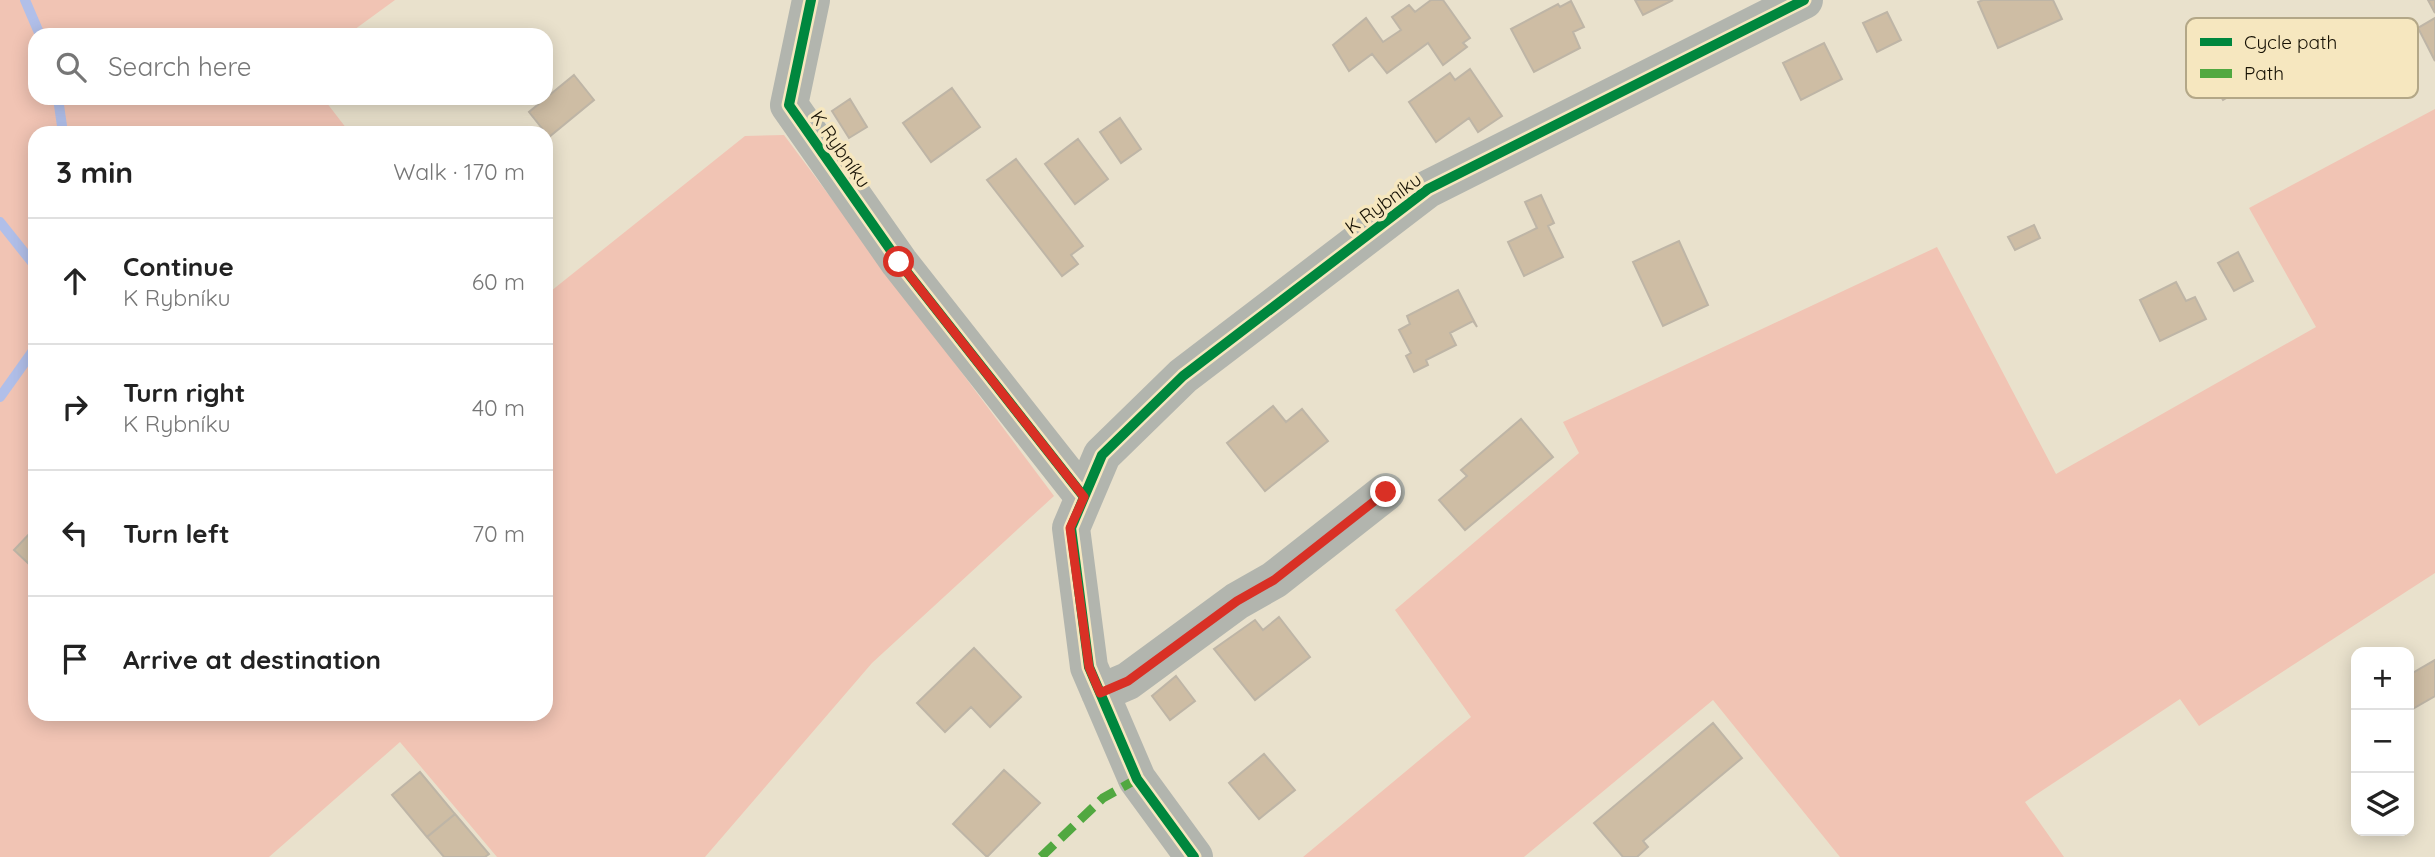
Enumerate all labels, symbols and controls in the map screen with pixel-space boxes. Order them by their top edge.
legend [2186,18,2418,98]
search box [28,28,553,105]
text: Cycle path [2244,30,2337,54]
icon: search [52,48,90,86]
text: Search here [108,50,252,83]
text: Path [2244,61,2284,85]
street label: K Rybníku [806,106,876,192]
text: 3 min [56,153,133,191]
text: Walk · 170 m [393,157,525,186]
street label: K Rybníku [1340,167,1426,239]
route start [883,246,914,277]
text: Continue [123,250,234,283]
icon: ahead [56,262,94,300]
text: 60 m [472,267,525,296]
text: K Rybníku [123,283,231,312]
text: Turn right [123,376,245,409]
icon: right [56,388,94,426]
text: 40 m [472,393,525,422]
text: K Rybníku [123,409,231,438]
route end [1370,476,1401,507]
icon: left [56,514,94,552]
text: Turn left [123,517,230,550]
text: 70 m [472,519,525,548]
icon: arrive [56,640,94,678]
text: Arrive at destination [123,643,381,676]
map controls [2351,647,2414,836]
button: + [2351,647,2414,710]
button: − [2351,710,2414,773]
button: layers [2351,773,2414,836]

